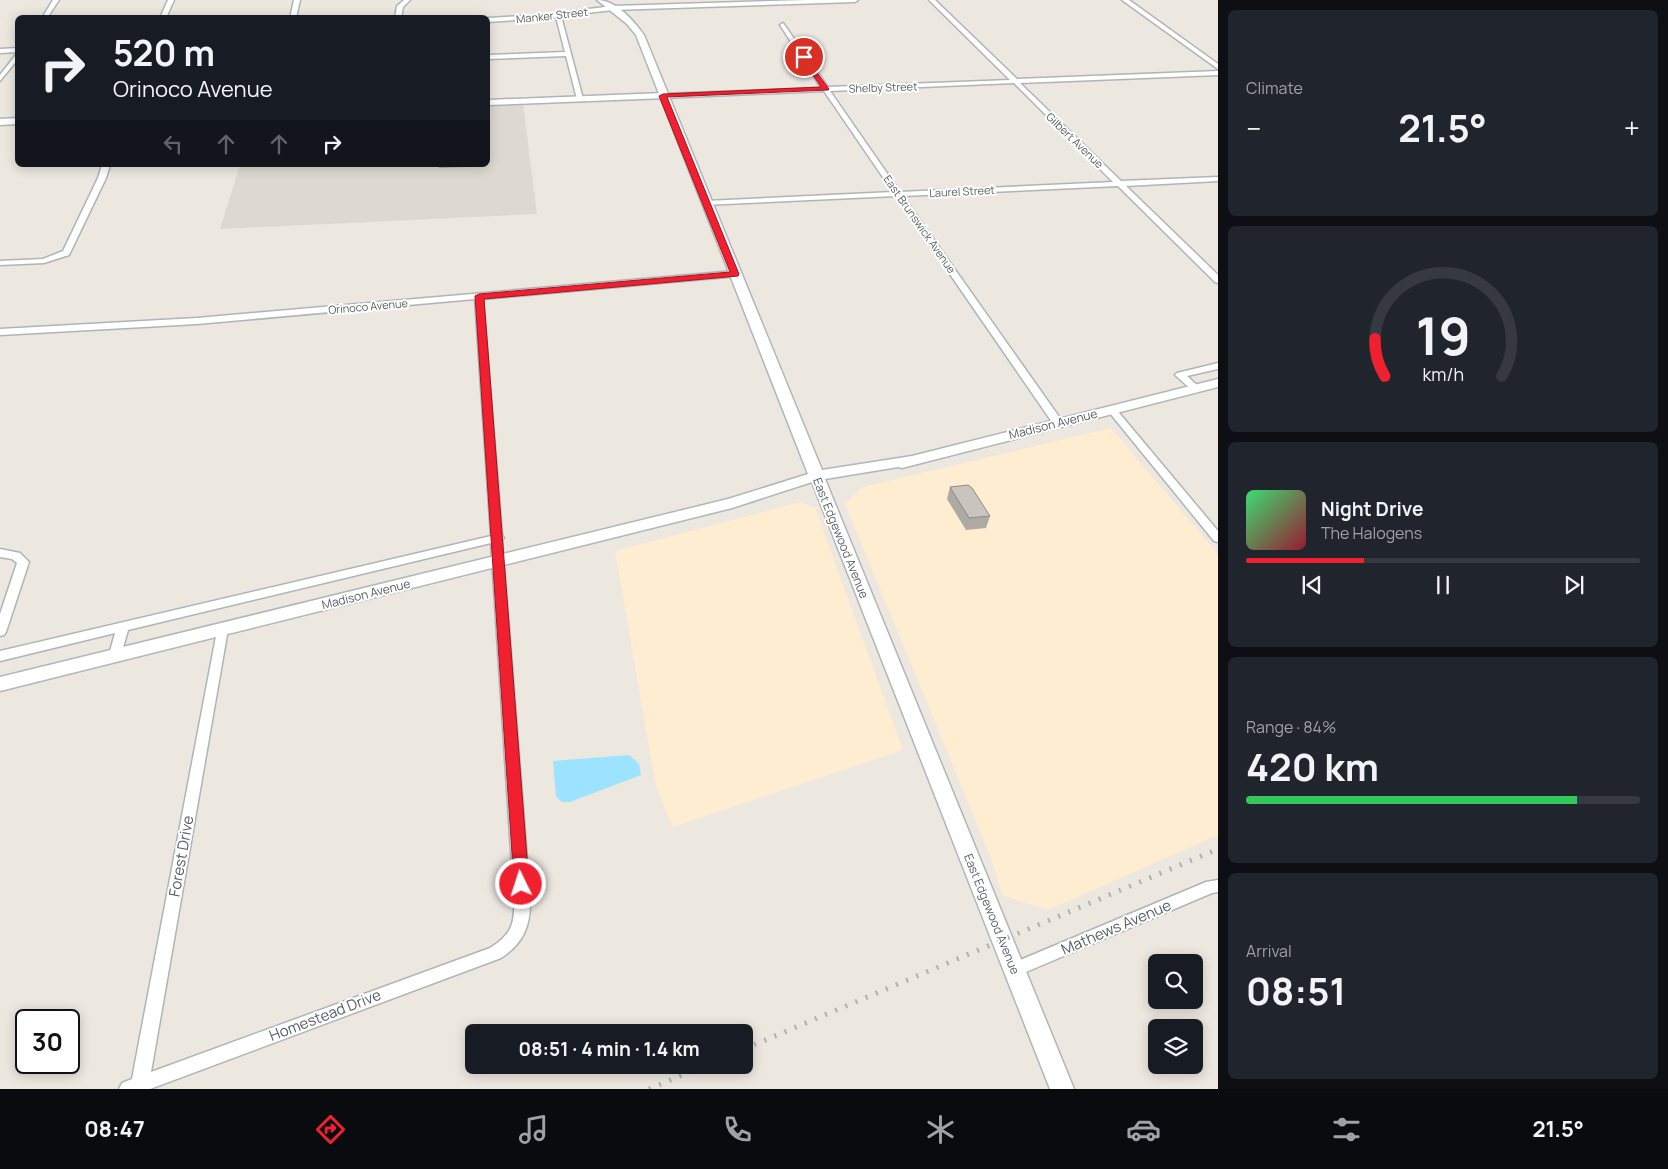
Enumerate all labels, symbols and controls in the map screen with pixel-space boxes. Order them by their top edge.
street label: Manker Street [515,4,589,26]
text: 520 m [113,29,215,77]
icon: right [30,35,95,100]
pin [783,36,825,78]
icon: arrive [790,43,818,71]
text: Orinoco Avenue [113,74,273,104]
text: Climate [1246,77,1303,99]
street label: Shelby Street [848,78,918,96]
text: 21.5° [1398,101,1487,153]
street label: Gilbert Avenue [1043,109,1107,172]
text: − [1246,109,1261,147]
text: + [1624,109,1640,147]
icon: left [159,130,187,158]
icon: ahead [212,130,240,158]
icon: ahead [265,130,293,158]
icon: right [318,130,346,158]
street label: East Brunswick Avenue [880,172,960,276]
street label: Laurel Street [929,182,995,200]
street label: Orinoco Avenue [328,295,409,317]
text: 19 [1415,300,1471,371]
text: km/h [1422,362,1464,386]
street label: Madison Avenue [1007,405,1099,443]
street label: East Edgewood Avenue [809,475,873,601]
text: Night Drive [1321,496,1423,522]
text: The Halogens [1321,522,1422,544]
icon: previous [1298,571,1326,599]
icon: pause [1429,571,1457,599]
icon: next [1560,571,1588,599]
street label: Madison Avenue [320,575,412,613]
text: Range · 84% [1246,716,1336,738]
text: 420 km [1246,740,1379,792]
street label: Forest Drive [164,813,199,898]
street label: East Edgewood Avenue [960,851,1024,977]
position arrow [494,857,546,909]
street label: Mathews Avenue [1058,894,1175,960]
text: Arrival [1246,940,1292,962]
map controls [1148,954,1203,1074]
button: search [1148,954,1203,1009]
text: 08:51 [1246,964,1346,1016]
street label: Homestead Drive [266,984,384,1046]
speed limit sign: 30 [15,1009,80,1074]
button: layers [1148,1019,1203,1074]
text: 08:51 · 4 min · 1.4 km [518,1036,700,1062]
icon: directions [313,1112,348,1147]
icon: music [516,1112,551,1147]
icon: phone [720,1112,755,1147]
icon: climate [923,1112,958,1147]
icon: car [1126,1112,1161,1147]
icon: filters [1329,1112,1364,1147]
text: 08:47 [84,1114,145,1144]
text: 21.5° [1533,1114,1584,1144]

